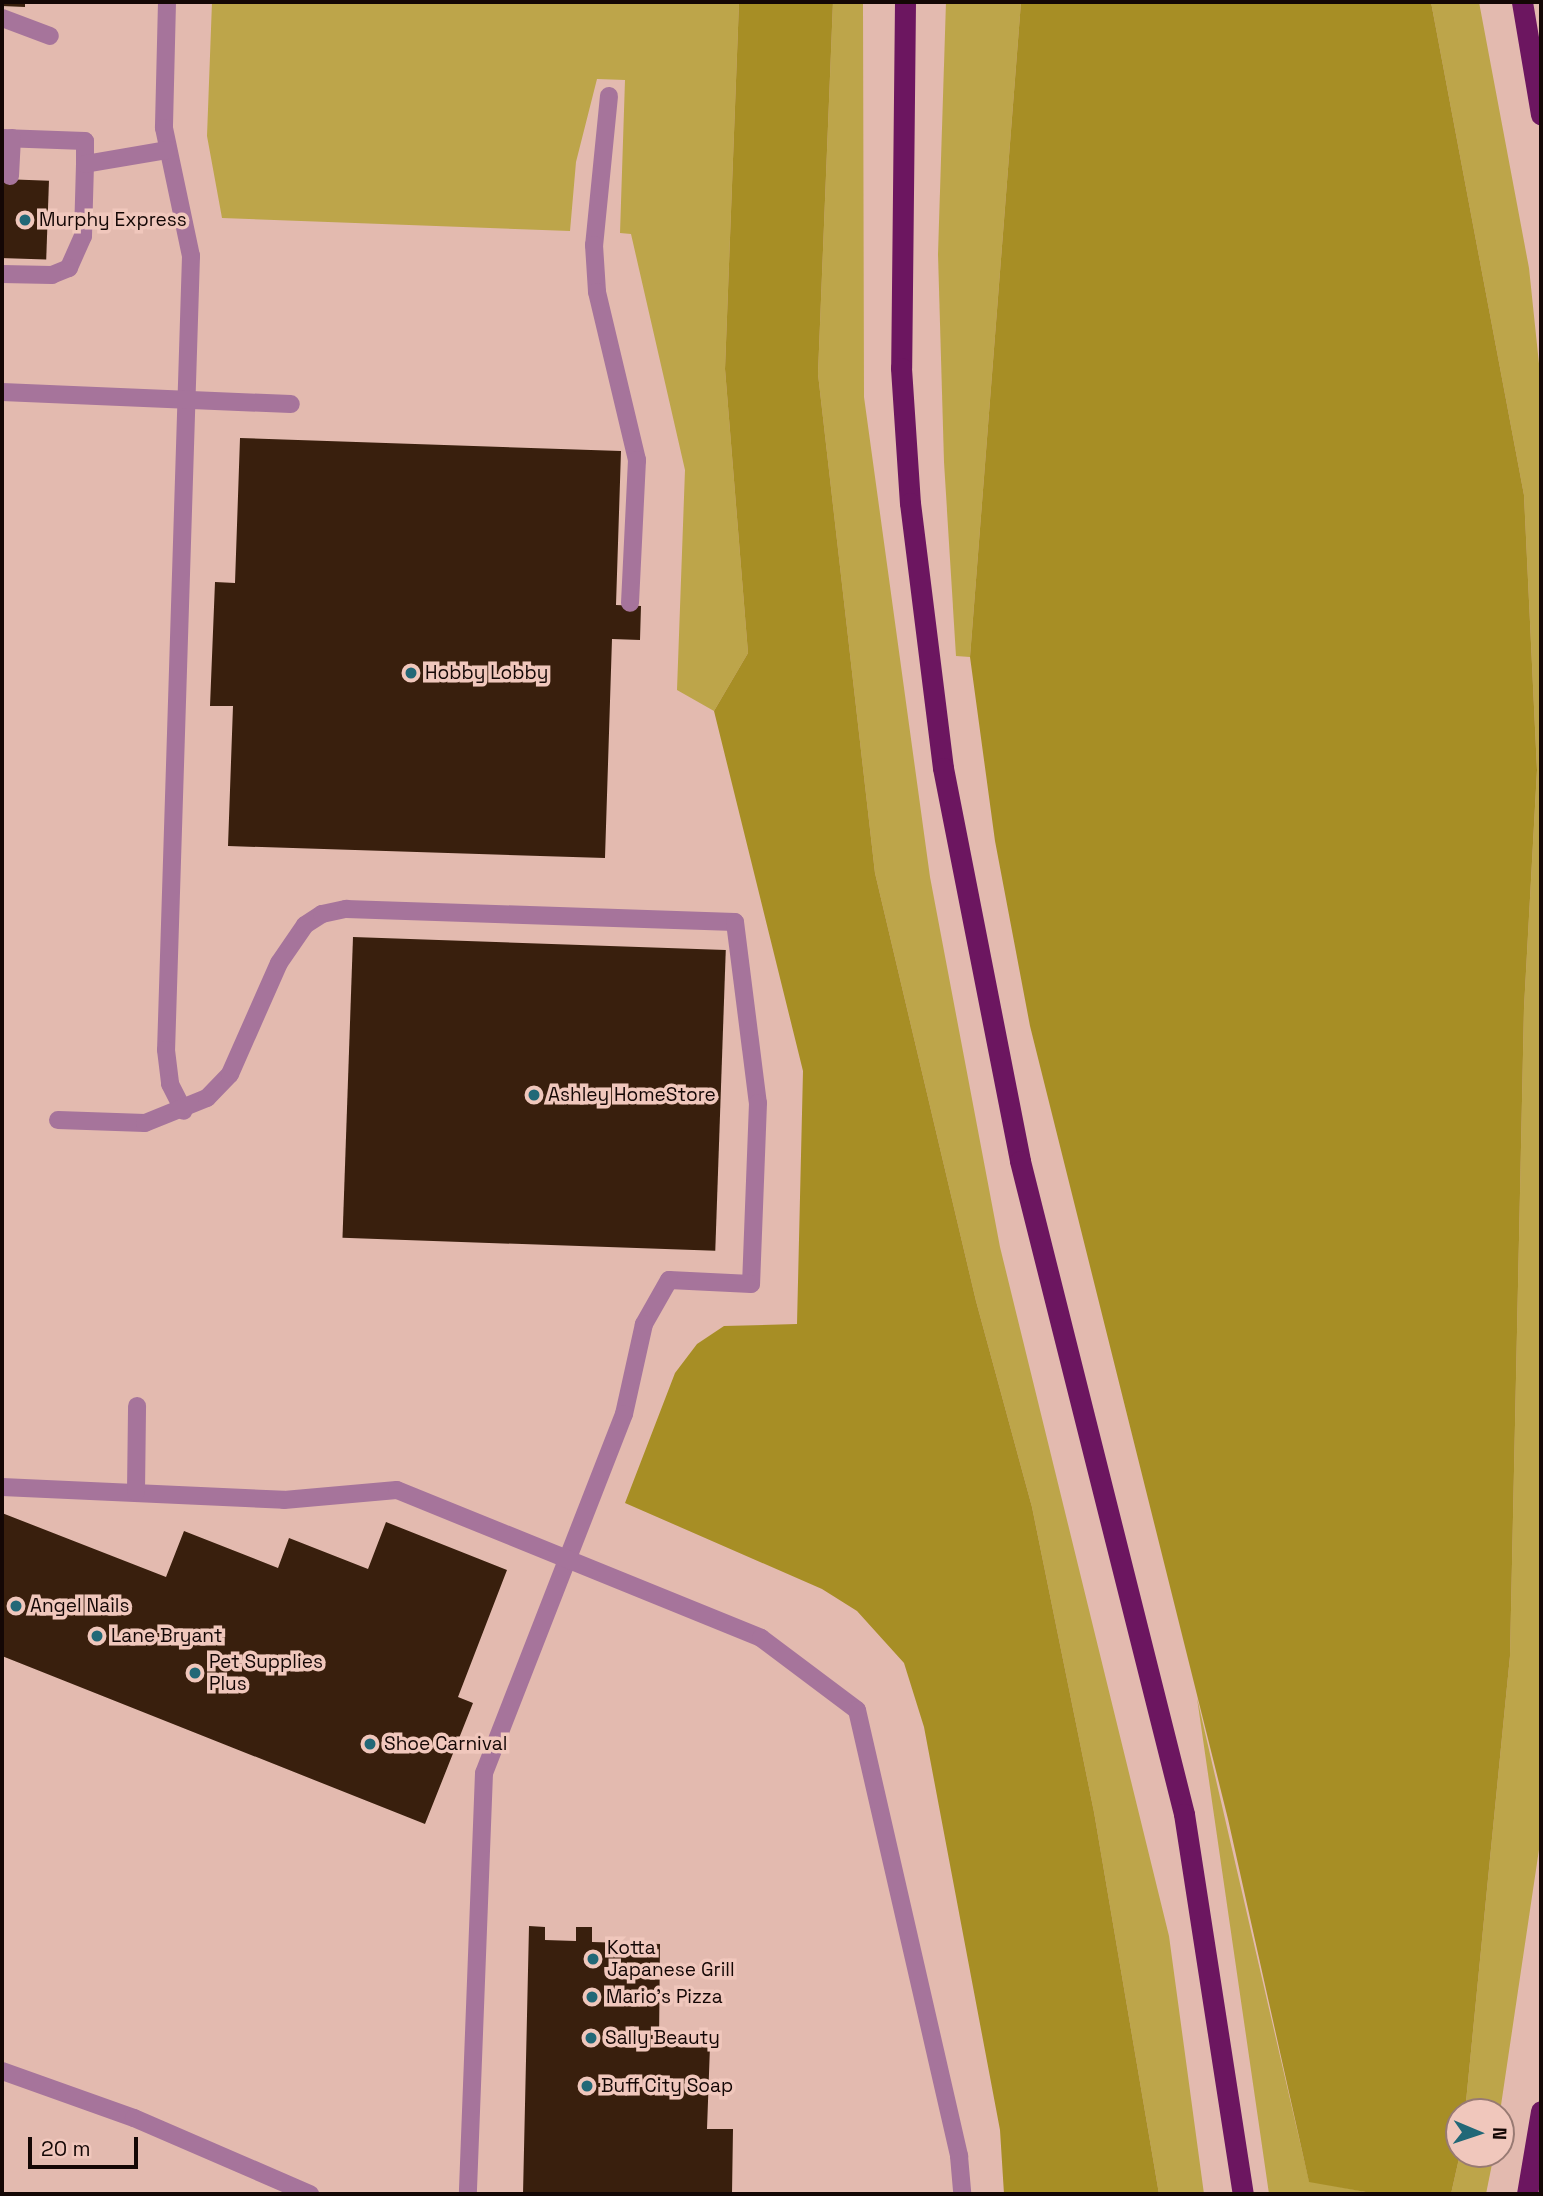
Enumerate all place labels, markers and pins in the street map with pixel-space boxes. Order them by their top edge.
place label: Murphy Express [39,209,187,231]
marker: Murphy Express [17,212,33,228]
place label: Hobby Lobby [425,662,548,684]
marker: Hobby Lobby [403,665,419,681]
place label: Ashley HomeStore [548,1084,716,1106]
marker: Ashley HomeStore [526,1087,542,1103]
place label: Angel Nails [30,1595,129,1617]
marker: Angel Nails [8,1598,24,1614]
place label: Lane Bryant [111,1625,222,1647]
marker: Lane Bryant [89,1628,105,1644]
place label: Pet Supplies Plus [209,1651,323,1695]
marker: Pet Supplies Plus [187,1665,203,1681]
place label: Shoe Carnival [384,1733,507,1755]
marker: Shoe Carnival [362,1736,378,1752]
place label: Kotta Japanese Grill [607,1937,735,1981]
marker: Kotta Japanese Grill [585,1951,601,1967]
place label: Mario's Pizza [606,1986,723,2008]
marker: Mario's Pizza [584,1989,600,2005]
place label: Sally Beauty [605,2027,720,2049]
marker: Sally Beauty [583,2030,599,2046]
place label: Buff City Soap [601,2075,733,2097]
marker: Buff City Soap [579,2078,595,2094]

